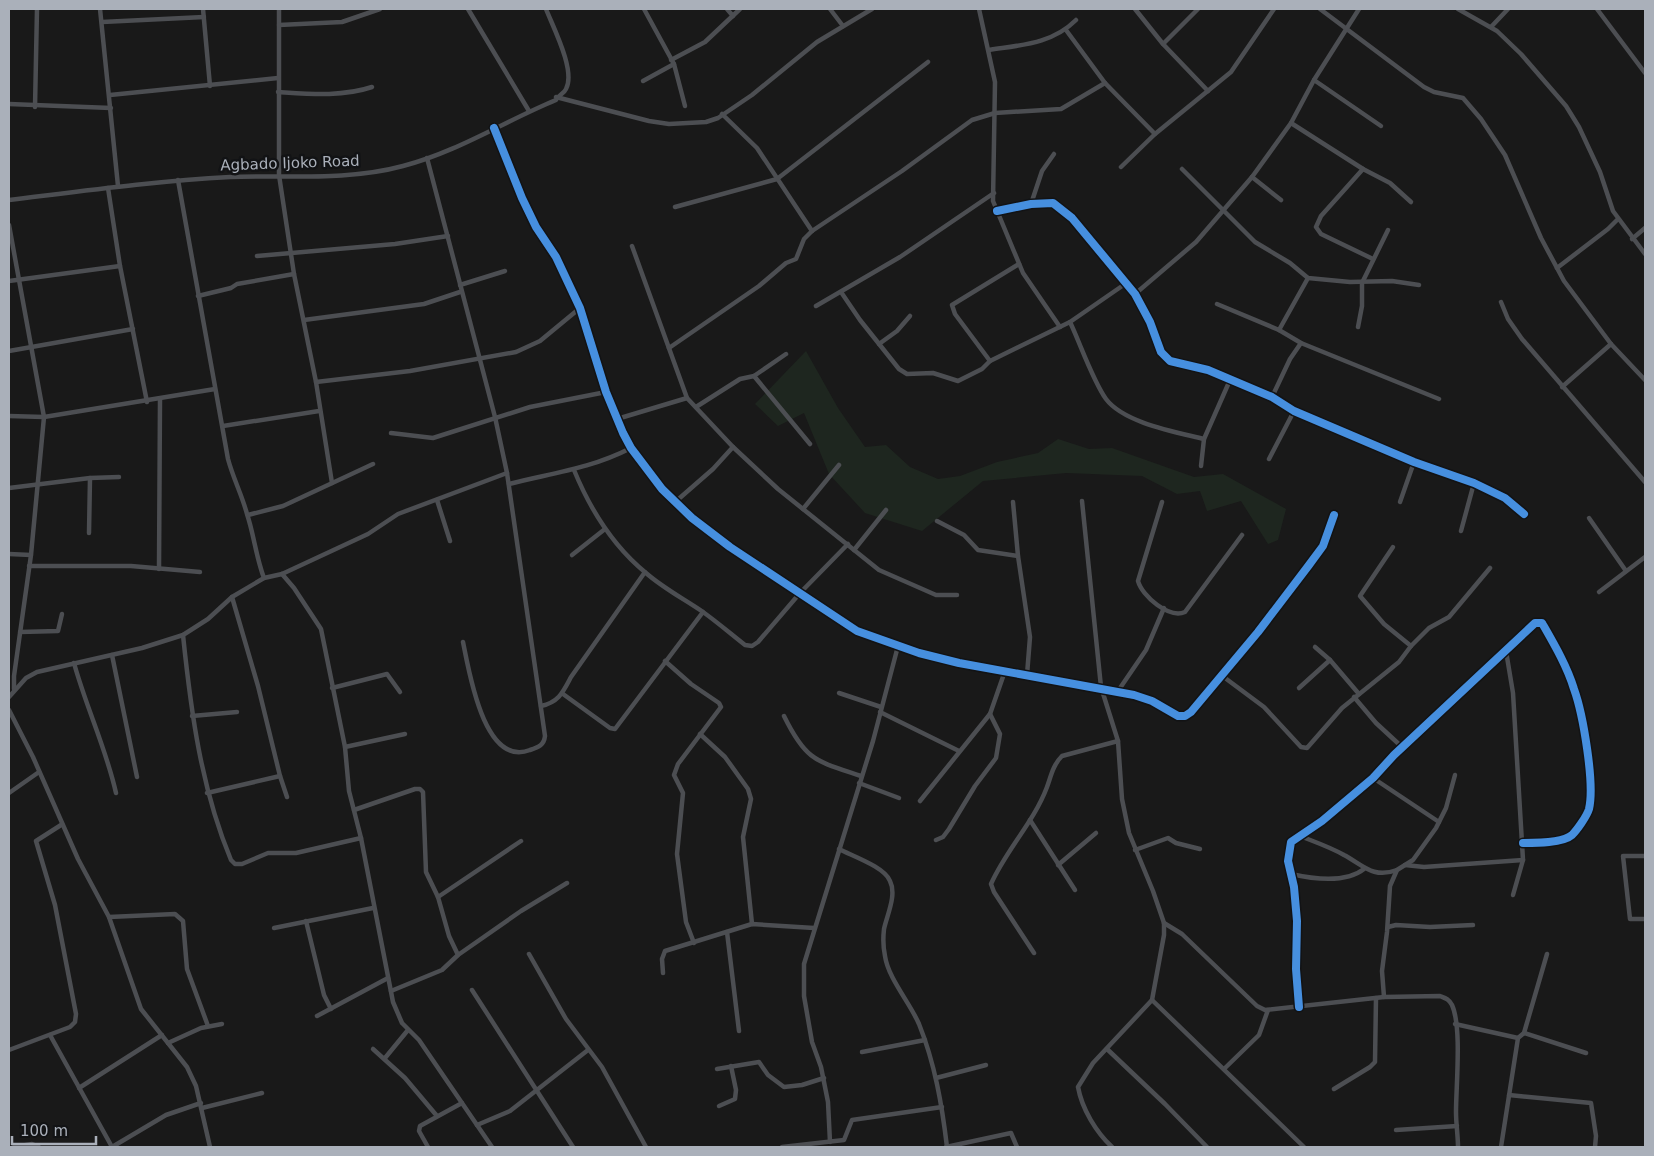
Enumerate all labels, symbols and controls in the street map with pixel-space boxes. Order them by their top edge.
street label: Agbado Ijoko Road [220,152,360,174]
scale bar [12,1114,96,1146]
text: 100 m [20,1122,68,1140]

